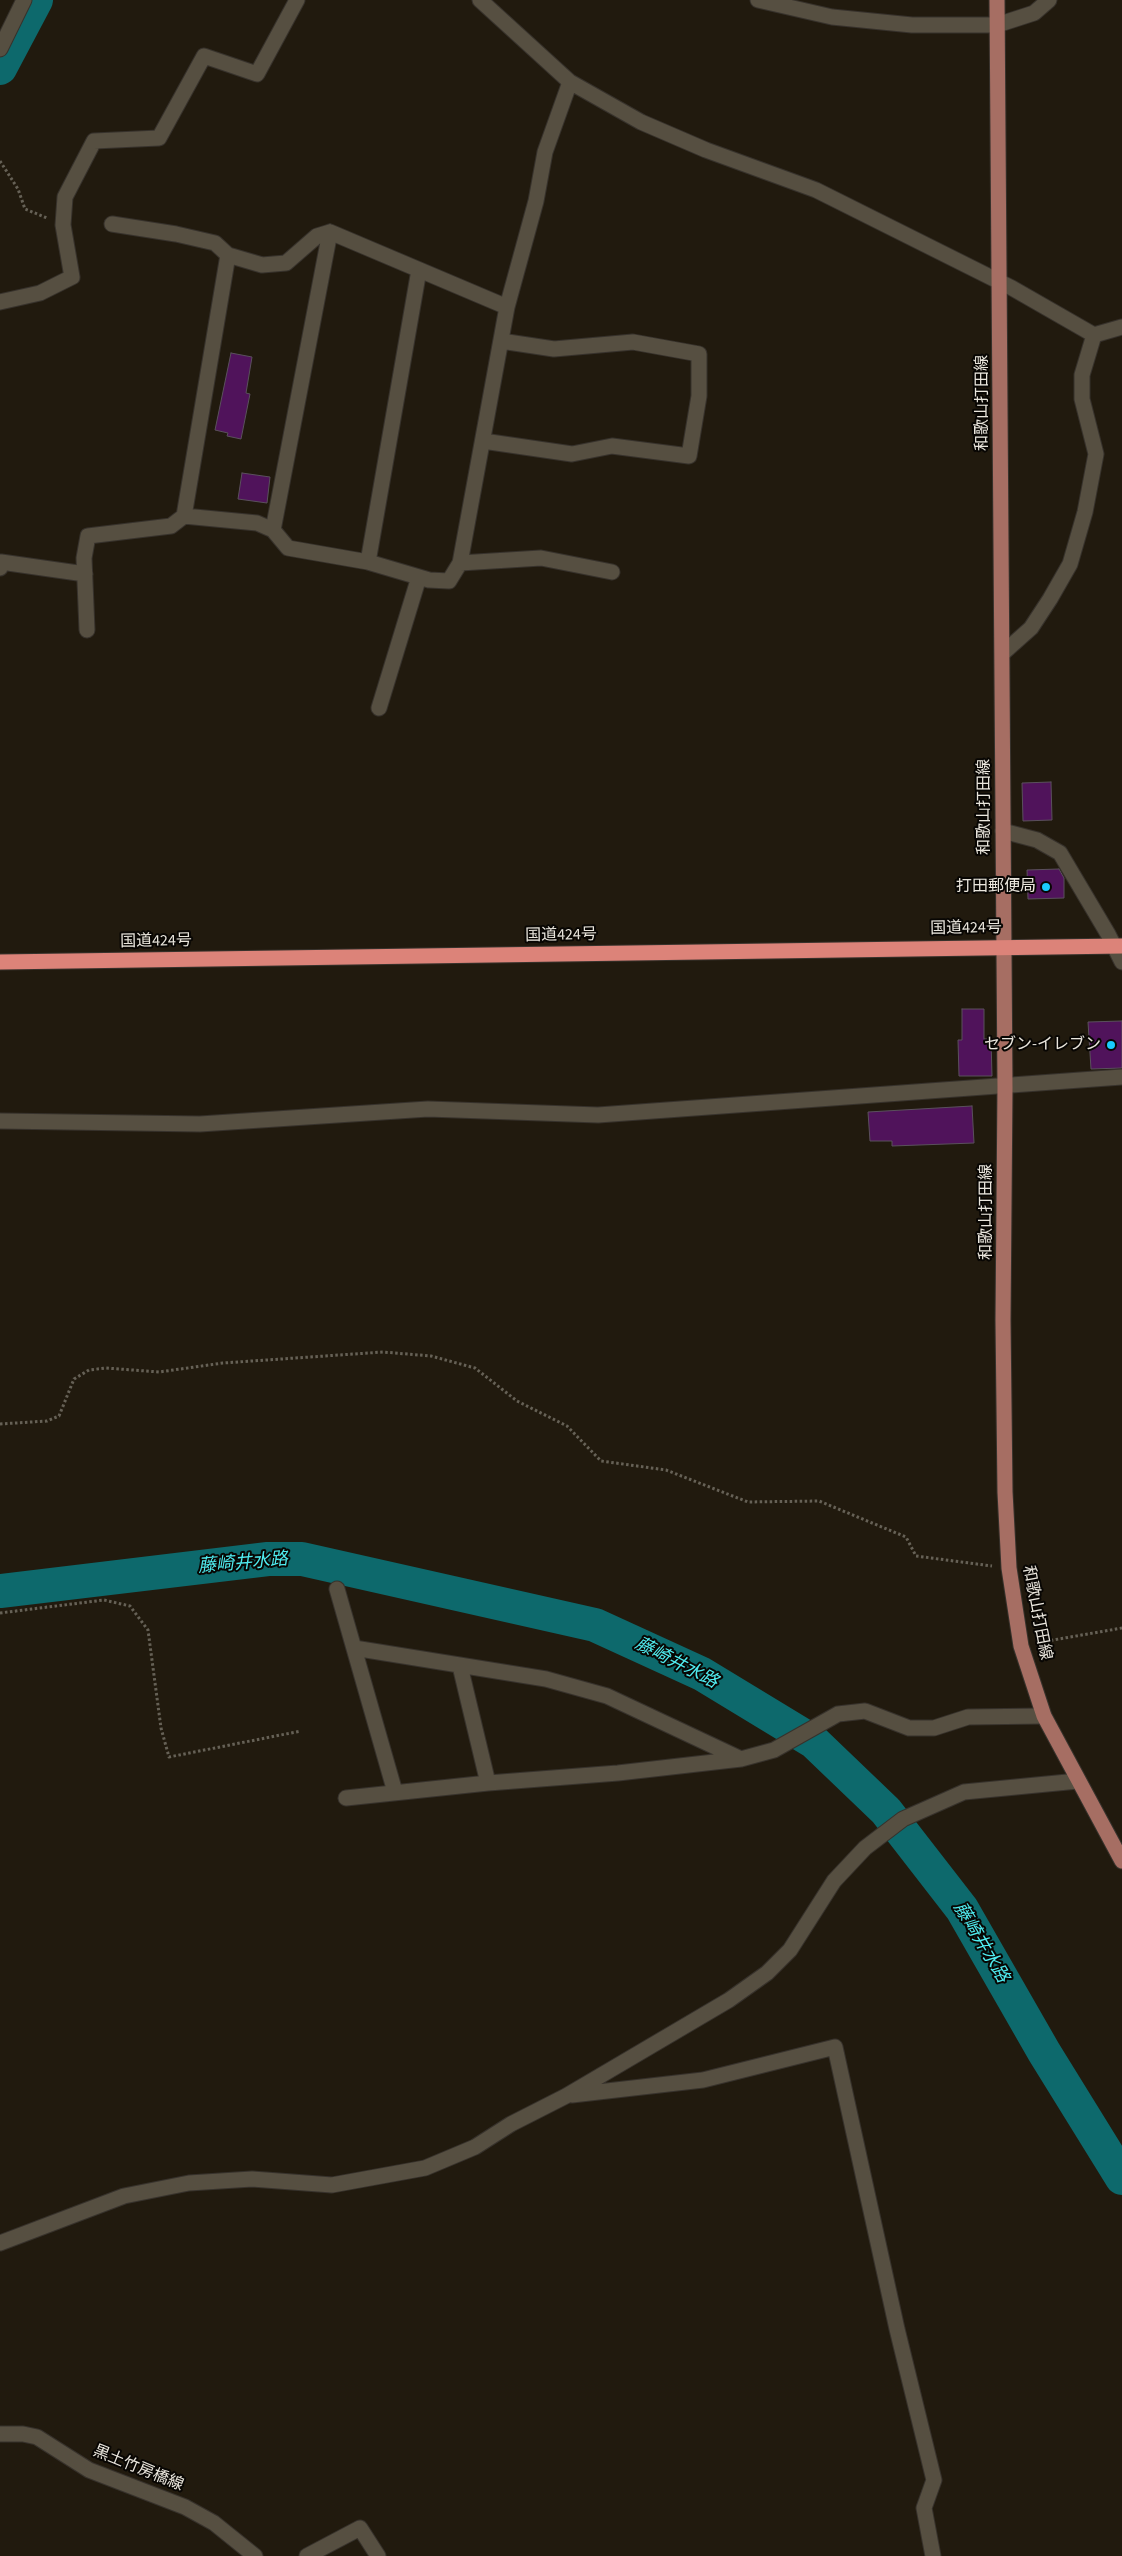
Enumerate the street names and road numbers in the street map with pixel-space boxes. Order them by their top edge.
street label: 和歌山打田線 [973,355,993,451]
street label: 和歌山打田線 [975,759,995,855]
street label: 国道424号 [930,919,1002,939]
street label: 国道424号 [525,926,597,946]
street label: 国道424号 [120,932,192,952]
street label: 和歌山打田線 [977,1164,997,1260]
street label: 和歌山打田線 [1017,1564,1055,1662]
street label: 黒土竹房橋線 [90,2442,186,2496]

